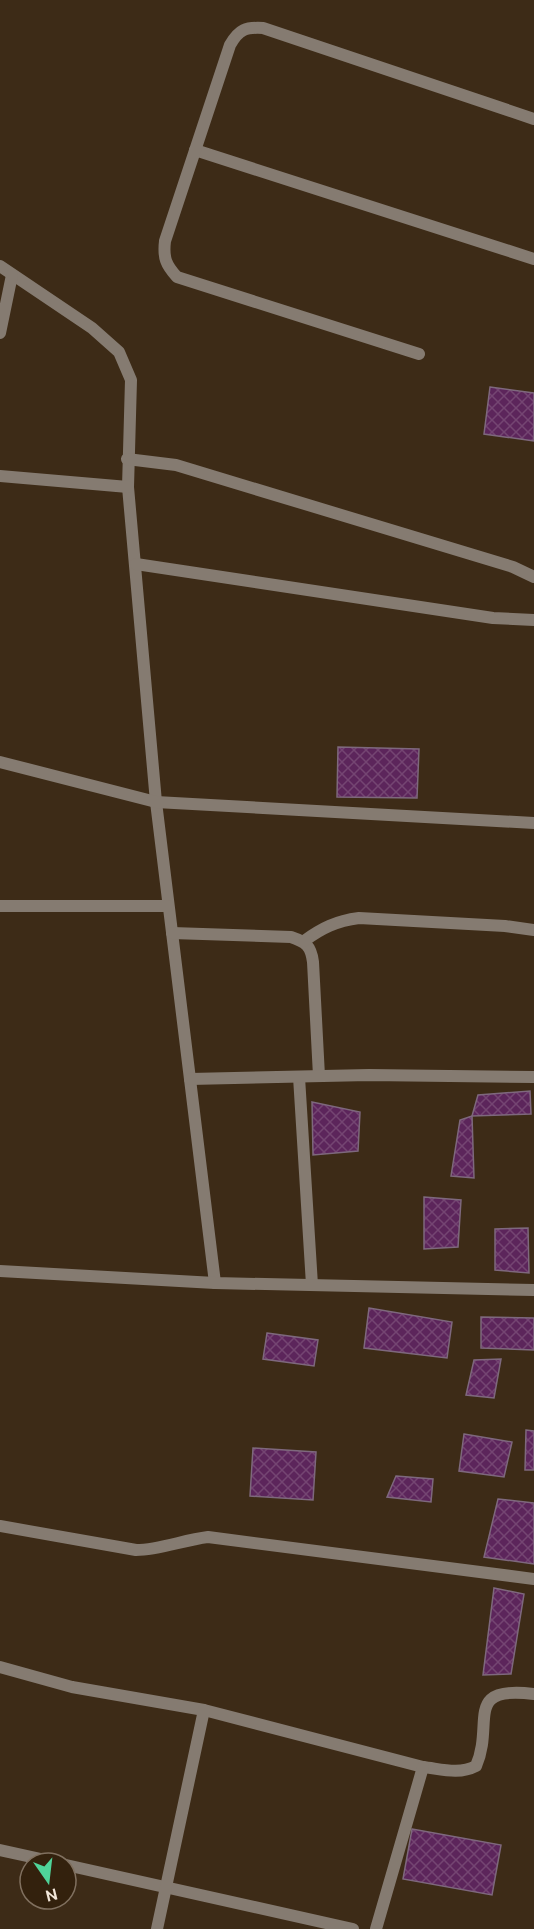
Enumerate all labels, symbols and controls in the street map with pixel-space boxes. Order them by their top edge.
north arrow [18,1851,78,1911]
text: N [44,1885,60,1906]

